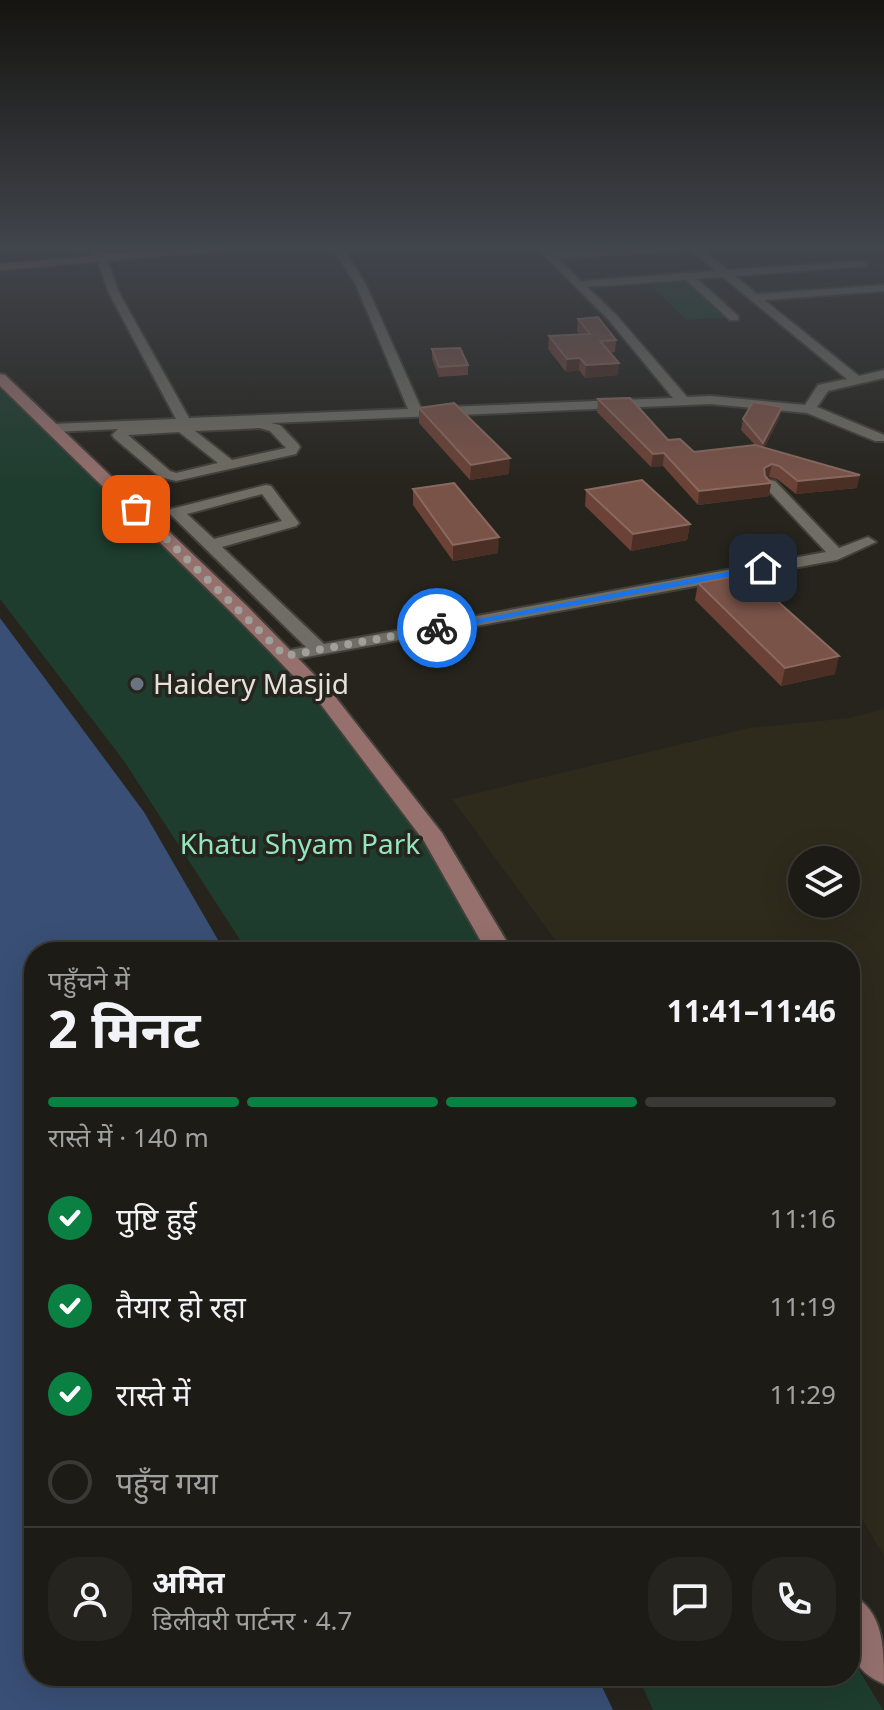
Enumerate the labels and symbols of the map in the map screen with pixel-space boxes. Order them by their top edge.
pin [102,475,170,543]
pin [729,534,797,602]
courier [397,588,477,668]
place label: Haidery Masjid [153,664,349,702]
marker: Haidery Masjid [128,675,146,693]
park label: Khatu Shyam Park [180,824,420,862]

